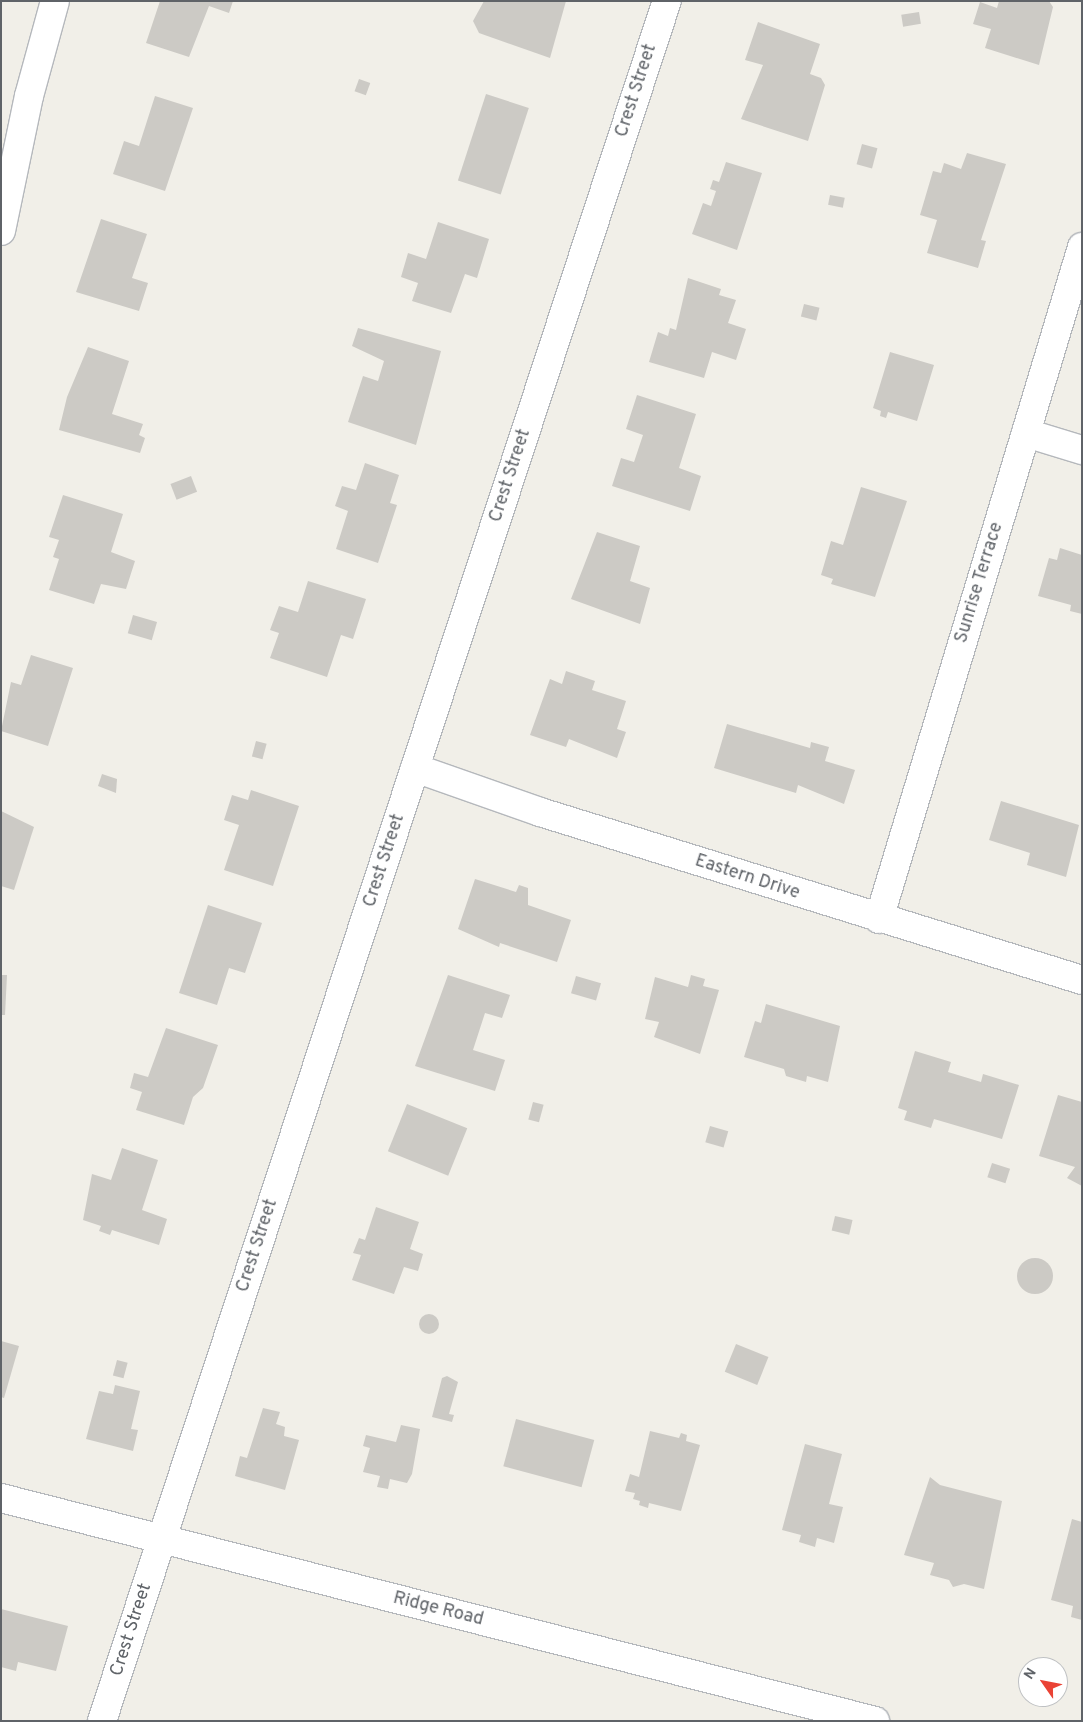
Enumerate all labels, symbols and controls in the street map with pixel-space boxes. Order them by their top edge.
street label: Crest Street [612,42,662,140]
street label: Crest Street [486,427,536,525]
street label: Sunrise Terrace [951,520,1009,646]
street label: Crest Street [360,812,410,910]
street label: Eastern Drive [692,851,802,905]
street label: Crest Street [233,1197,283,1295]
street label: Crest Street [107,1581,157,1679]
street label: Ridge Road [391,1588,485,1632]
north arrow [1018,1657,1068,1707]
text: N [1021,1665,1041,1683]

